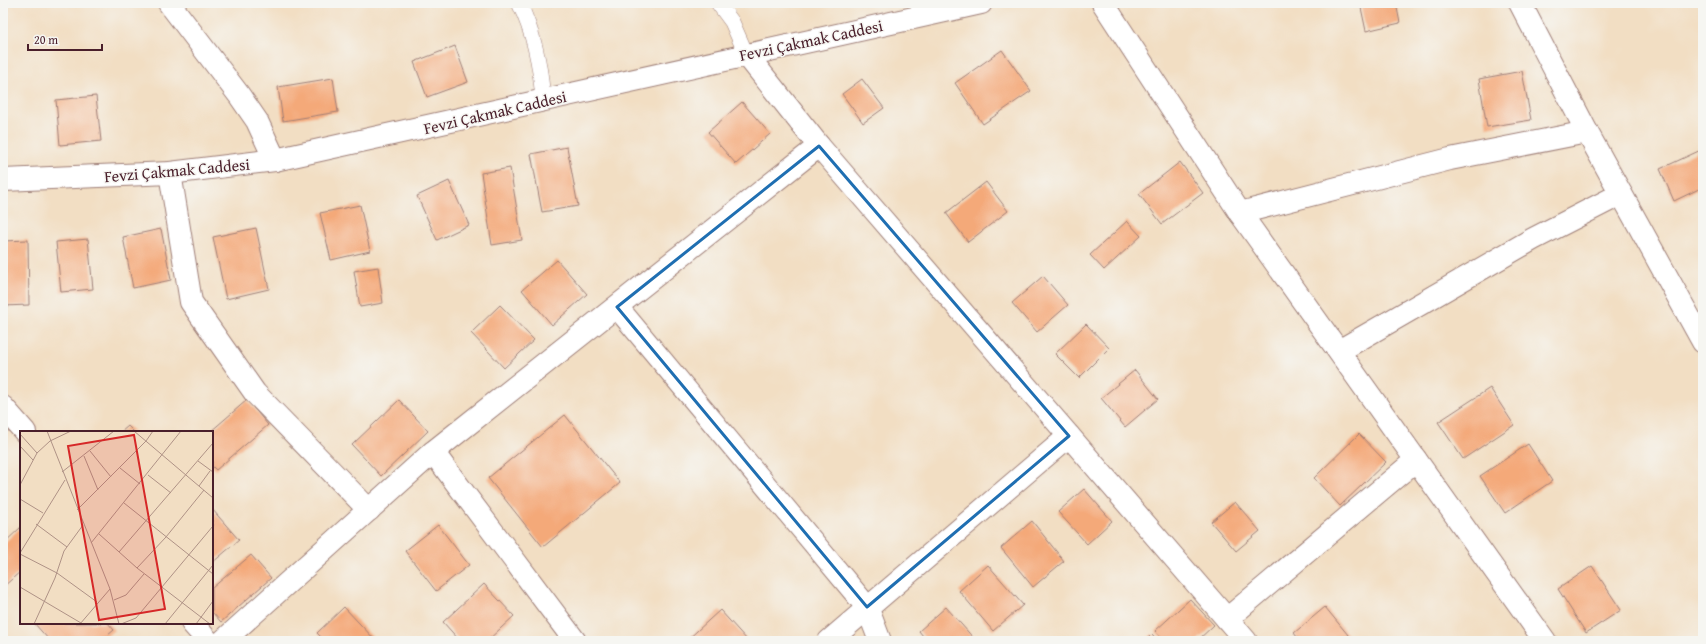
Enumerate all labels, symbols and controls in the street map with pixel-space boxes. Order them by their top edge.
street label: Fevzi Çakmak Caddesi [737,13,885,67]
scale bar [28,26,102,52]
text: 20 m [34,31,58,48]
street label: Fevzi Çakmak Caddesi [421,84,569,140]
street label: Fevzi Çakmak Caddesi [103,152,251,188]
inset map [20,431,213,624]

